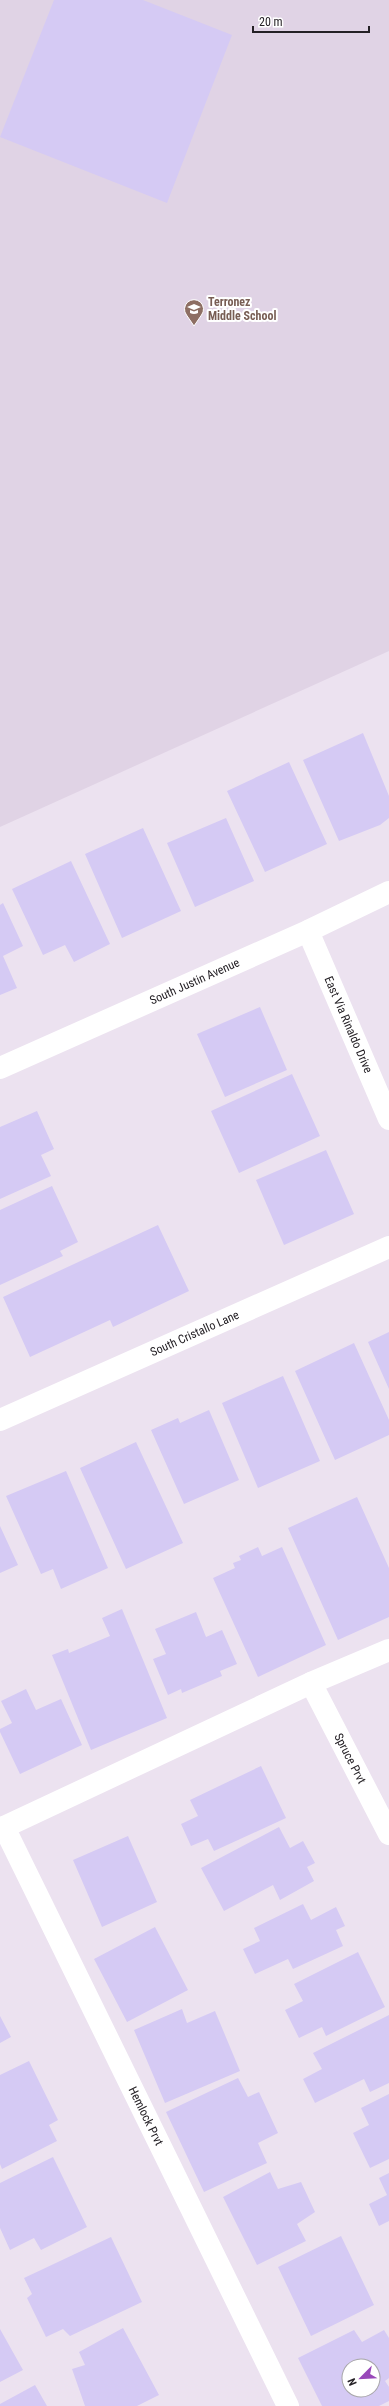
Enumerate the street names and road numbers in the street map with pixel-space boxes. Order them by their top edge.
street label: South Justin Avenue [148,955,242,1007]
street label: East Via Rinaldo Drive [321,974,375,1075]
street label: South Cristallo Lane [148,1308,241,1359]
street label: Spruce Prvt [331,1731,369,1786]
street label: Hemlock Prvt [125,2084,166,2148]

